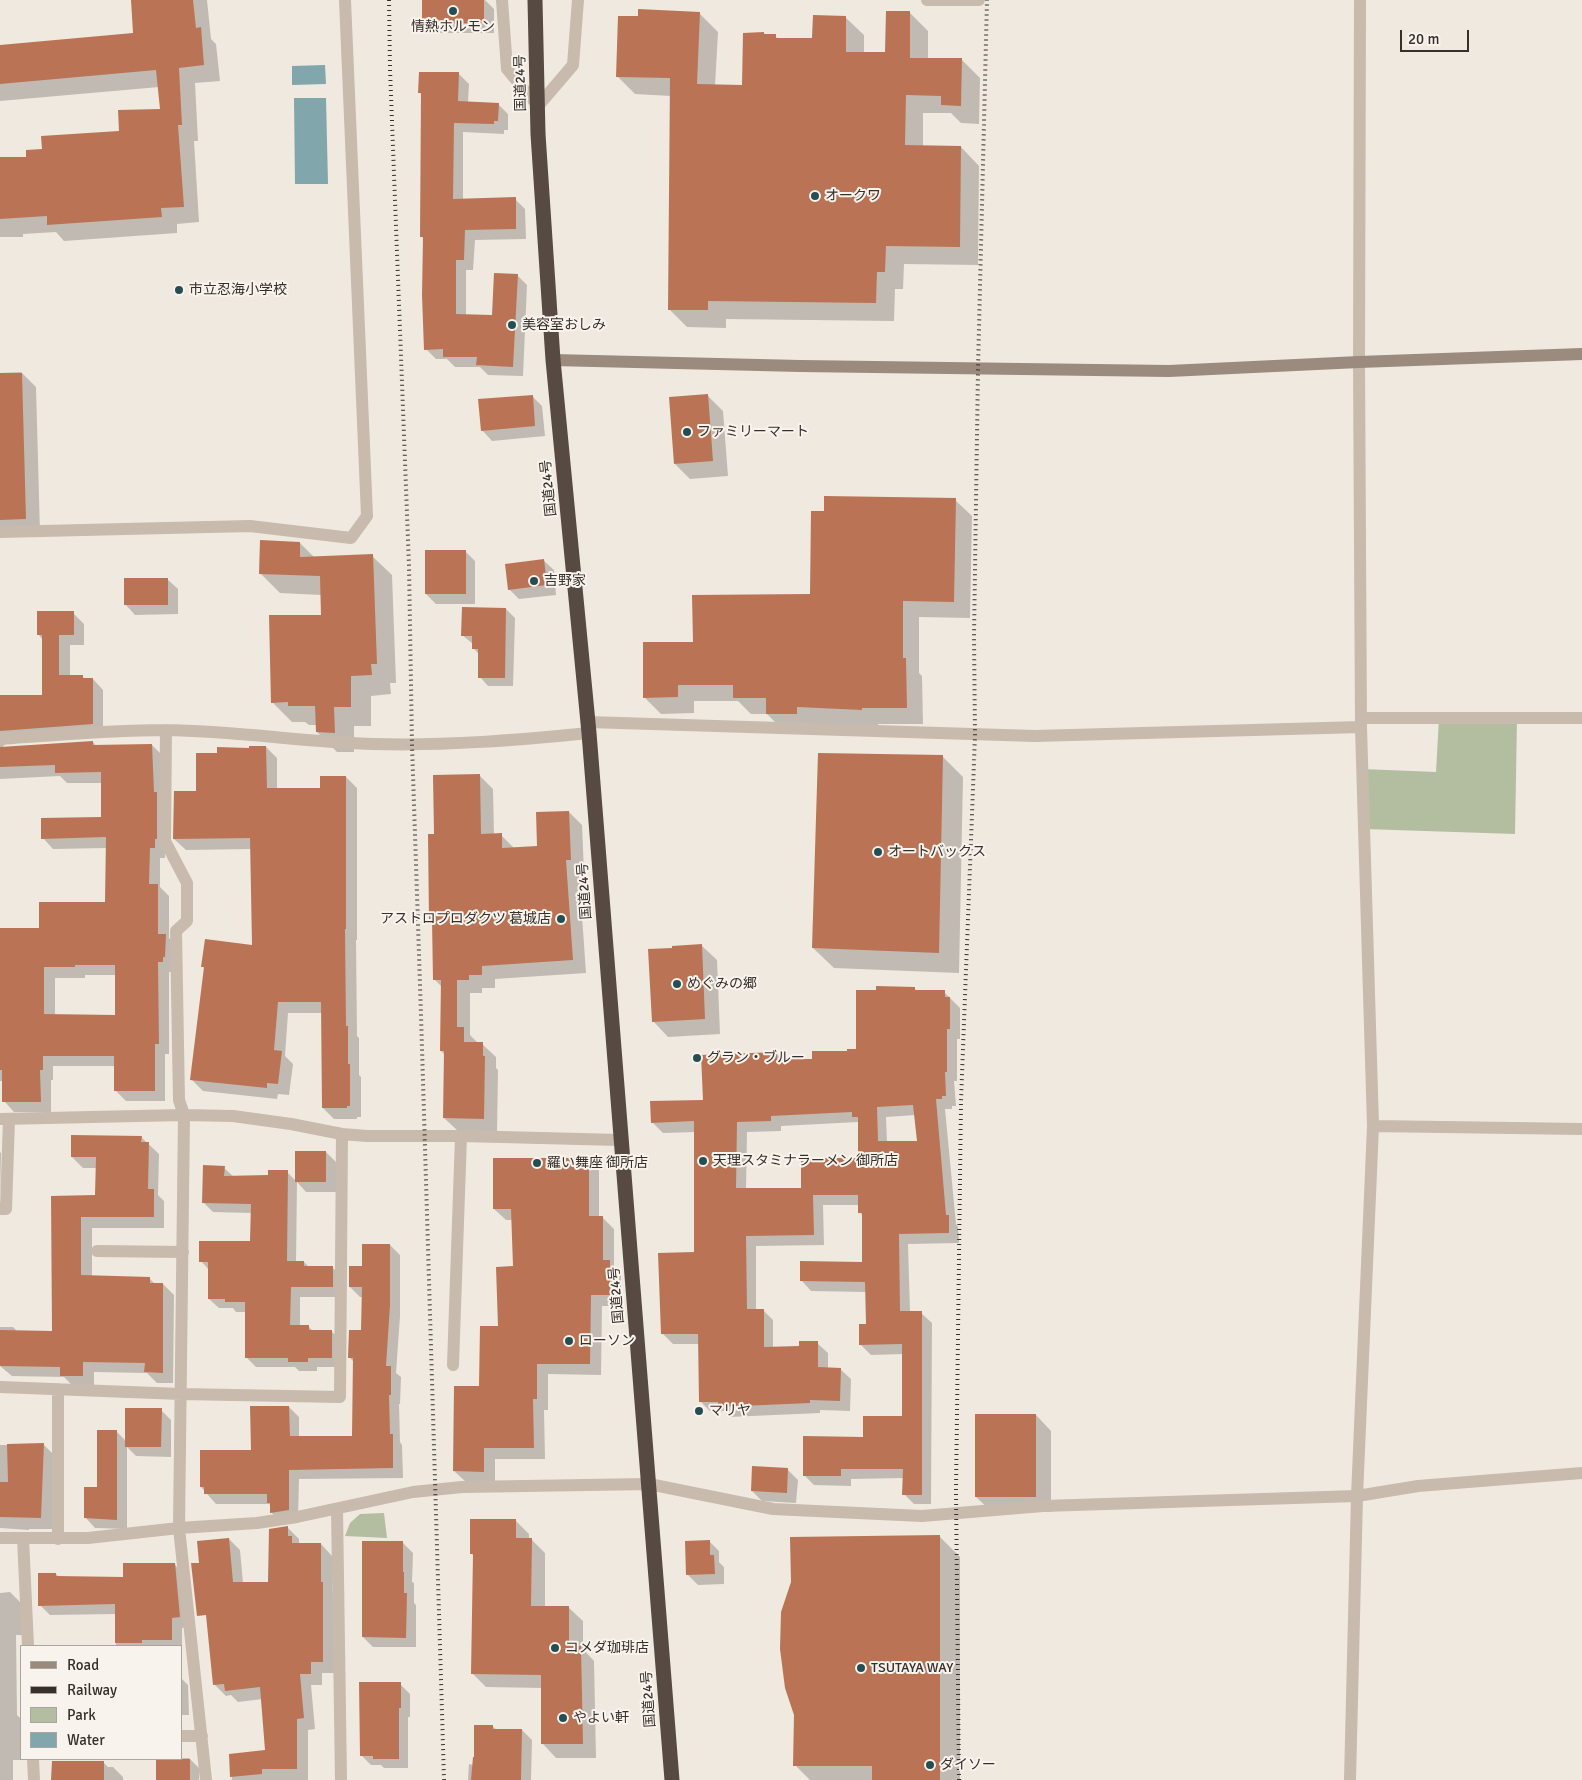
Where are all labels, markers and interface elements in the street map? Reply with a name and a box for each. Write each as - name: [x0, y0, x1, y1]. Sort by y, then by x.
- marker: 情熱ホルモン: [447, 5, 459, 17]
- place label: 情熱ホルモン: [411, 19, 495, 35]
- scale bar: [1402, 20, 1471, 52]
- text: 20 m: [1408, 30, 1439, 48]
- street label: 国道24号: [512, 54, 530, 112]
- place label: オークワ: [825, 188, 881, 204]
- marker: オークワ: [809, 190, 821, 202]
- place label: 市立忍海小学校: [189, 282, 287, 298]
- marker: 市立忍海小学校: [173, 284, 185, 296]
- place label: 美容室おしみ: [522, 317, 606, 333]
- marker: 美容室おしみ: [506, 319, 518, 331]
- place label: ファミリーマート: [697, 424, 809, 440]
- marker: ファミリーマート: [681, 426, 693, 438]
- street label: 国道24号: [538, 459, 560, 517]
- place label: 吉野家: [544, 573, 586, 589]
- marker: 吉野家: [528, 575, 540, 587]
- place label: オートバックス: [888, 844, 986, 860]
- marker: オートバックス: [872, 846, 884, 858]
- street label: 国道24号: [575, 862, 595, 920]
- place label: アストロプロダクツ 葛城店: [380, 911, 551, 927]
- marker: アストロプロダクツ 葛城店: [555, 913, 567, 925]
- place label: めぐみの郷: [687, 976, 757, 992]
- marker: めぐみの郷: [671, 978, 683, 990]
- place label: グラン・ブルー: [707, 1050, 805, 1066]
- marker: グラン・ブルー: [691, 1052, 703, 1064]
- place label: 天理スタミナラーメン 御所店: [713, 1153, 898, 1169]
- place label: 羅い舞座 御所店: [547, 1155, 648, 1171]
- marker: 天理スタミナラーメン 御所店: [697, 1155, 709, 1167]
- marker: 羅い舞座 御所店: [531, 1157, 543, 1169]
- street label: 国道24号: [606, 1266, 628, 1324]
- place label: ローソン: [579, 1333, 635, 1349]
- marker: ローソン: [563, 1335, 575, 1347]
- place label: マリヤ: [709, 1403, 751, 1419]
- marker: マリヤ: [693, 1405, 705, 1417]
- place label: コメダ珈琲店: [565, 1640, 649, 1656]
- marker: コメダ珈琲店: [549, 1642, 561, 1654]
- legend: [20, 1645, 182, 1760]
- text: Road: [67, 1656, 99, 1674]
- place label: TSUTAYA WAY: [871, 1660, 953, 1676]
- marker: TSUTAYA WAY: [855, 1662, 867, 1674]
- street label: 国道24号: [639, 1670, 659, 1728]
- text: Railway: [67, 1681, 117, 1699]
- text: Park: [67, 1706, 96, 1724]
- place label: やよい軒: [573, 1710, 629, 1726]
- marker: やよい軒: [557, 1712, 569, 1724]
- text: Water: [67, 1731, 105, 1749]
- place label: ダイソー: [940, 1757, 996, 1773]
- marker: ダイソー: [924, 1759, 936, 1771]

